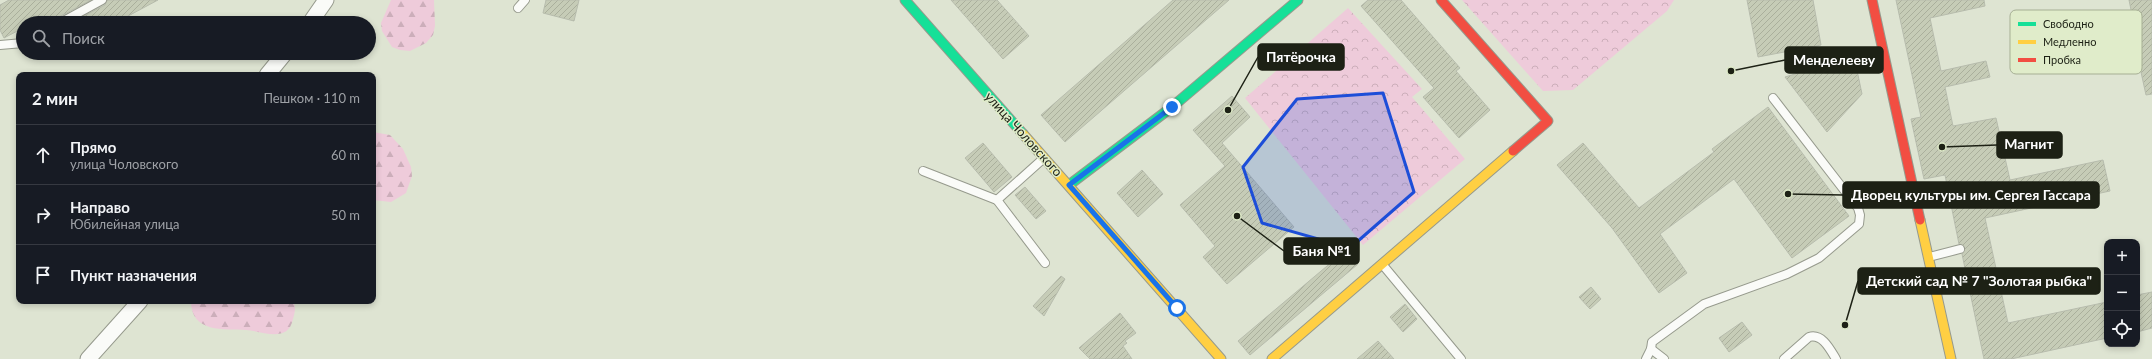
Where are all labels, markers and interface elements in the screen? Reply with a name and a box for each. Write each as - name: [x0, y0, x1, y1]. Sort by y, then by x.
- legend: [2010, 10, 2142, 74]
- search box: [16, 16, 376, 60]
- text: Свободно: [2043, 17, 2094, 30]
- icon: search: [30, 27, 52, 49]
- text: Поиск: [62, 29, 105, 47]
- text: Медленно: [2043, 35, 2096, 48]
- callout: Пятёрочка: [1258, 44, 1344, 70]
- callout: Менделееву: [1785, 47, 1883, 73]
- text: Пятёрочка: [1266, 48, 1336, 65]
- text: Менделееву: [1793, 51, 1876, 68]
- text: Пробка: [2043, 53, 2081, 66]
- text: 2 мин: [32, 88, 78, 109]
- street label: улица Чоловского: [982, 88, 1066, 180]
- text: Пешком · 110 m: [263, 90, 360, 106]
- route end: [1163, 98, 1181, 116]
- callout: Магнит: [1997, 132, 2062, 158]
- text: Магнит: [2004, 135, 2054, 152]
- text: Прямо: [70, 138, 116, 156]
- icon: ahead: [32, 144, 54, 166]
- text: 60 m: [331, 147, 360, 163]
- text: улица Чоловского: [70, 156, 178, 172]
- callout: Дворец культуры им. Сергея Гассара: [1843, 182, 2099, 208]
- text: Дворец культуры им. Сергея Гассара: [1851, 186, 2091, 203]
- text: Направо: [70, 198, 130, 216]
- icon: right: [32, 204, 54, 226]
- text: 50 m: [331, 207, 360, 223]
- text: Юбилейная улица: [70, 216, 180, 232]
- callout: Баня №1: [1284, 238, 1359, 264]
- map controls: [2104, 239, 2140, 347]
- button: +: [2104, 239, 2140, 275]
- text: Баня №1: [1293, 242, 1351, 259]
- icon: arrive: [32, 264, 54, 286]
- text: Пункт назначения: [70, 266, 197, 284]
- callout: Детский сад № 7 "Золотая рыбка": [1858, 268, 2100, 294]
- text: Детский сад № 7 "Золотая рыбка": [1866, 272, 2092, 289]
- button: −: [2104, 275, 2140, 311]
- route start: [1168, 299, 1186, 317]
- button: locate: [2104, 311, 2140, 347]

